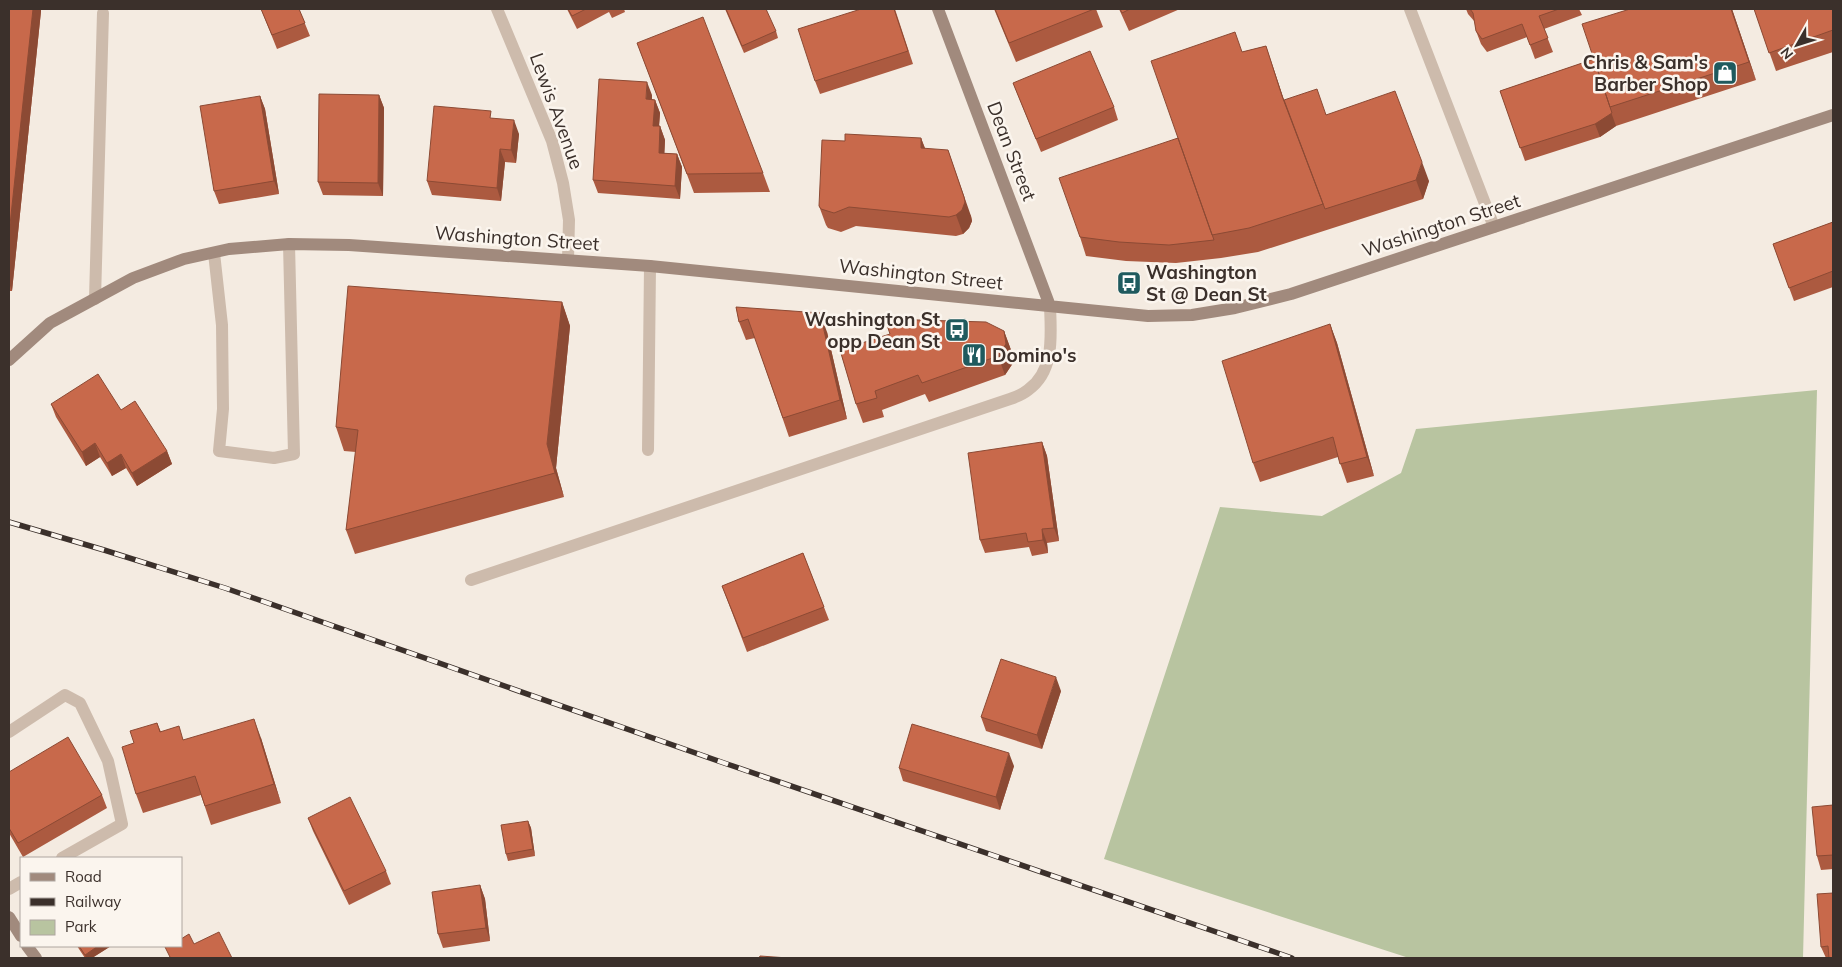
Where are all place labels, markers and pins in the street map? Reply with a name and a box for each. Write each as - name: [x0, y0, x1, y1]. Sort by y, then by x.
- place label: Chris & Sam's Barber Shop: [1583, 50, 1708, 96]
- shop icon: Chris & Sam's Barber Shop: [1712, 60, 1738, 86]
- place label: Washington St @ Dean St: [1146, 260, 1267, 306]
- bus stop icon: Washington St @ Dean St: [1116, 270, 1142, 296]
- place label: Washington St opp Dean St: [804, 307, 940, 353]
- bus stop icon: Washington St opp Dean St: [944, 317, 970, 343]
- restaurant icon: Domino's: [961, 342, 987, 368]
- place label: Domino's: [992, 343, 1077, 367]

